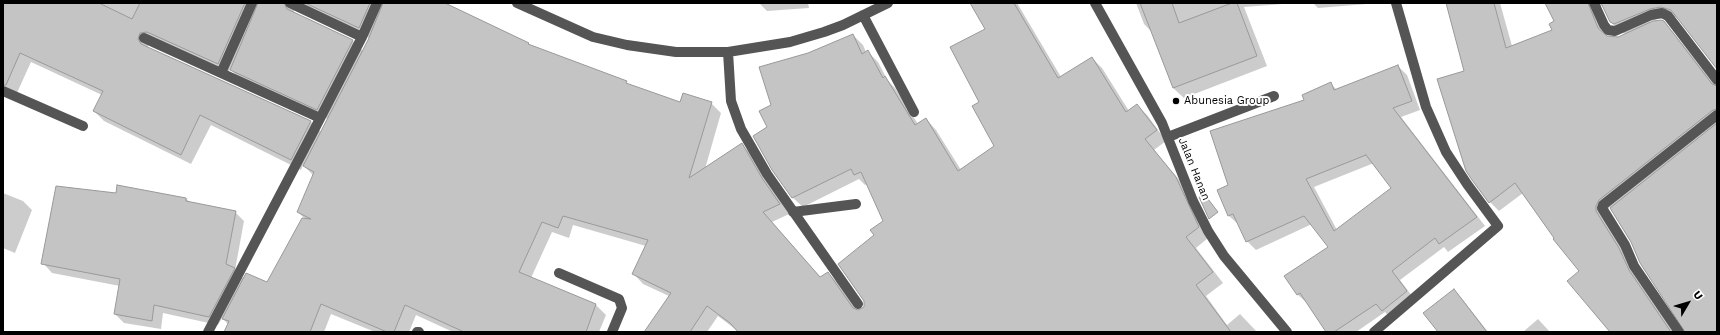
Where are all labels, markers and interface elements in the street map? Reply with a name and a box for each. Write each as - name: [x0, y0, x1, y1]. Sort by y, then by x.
- place label: Abunesia Group: [1184, 94, 1269, 108]
- marker: Abunesia Group: [1171, 96, 1181, 106]
- street label: Jalan Hanan: [1175, 136, 1213, 202]
- north arrow: [1668, 283, 1708, 323]
- text: U: [1690, 288, 1705, 302]

